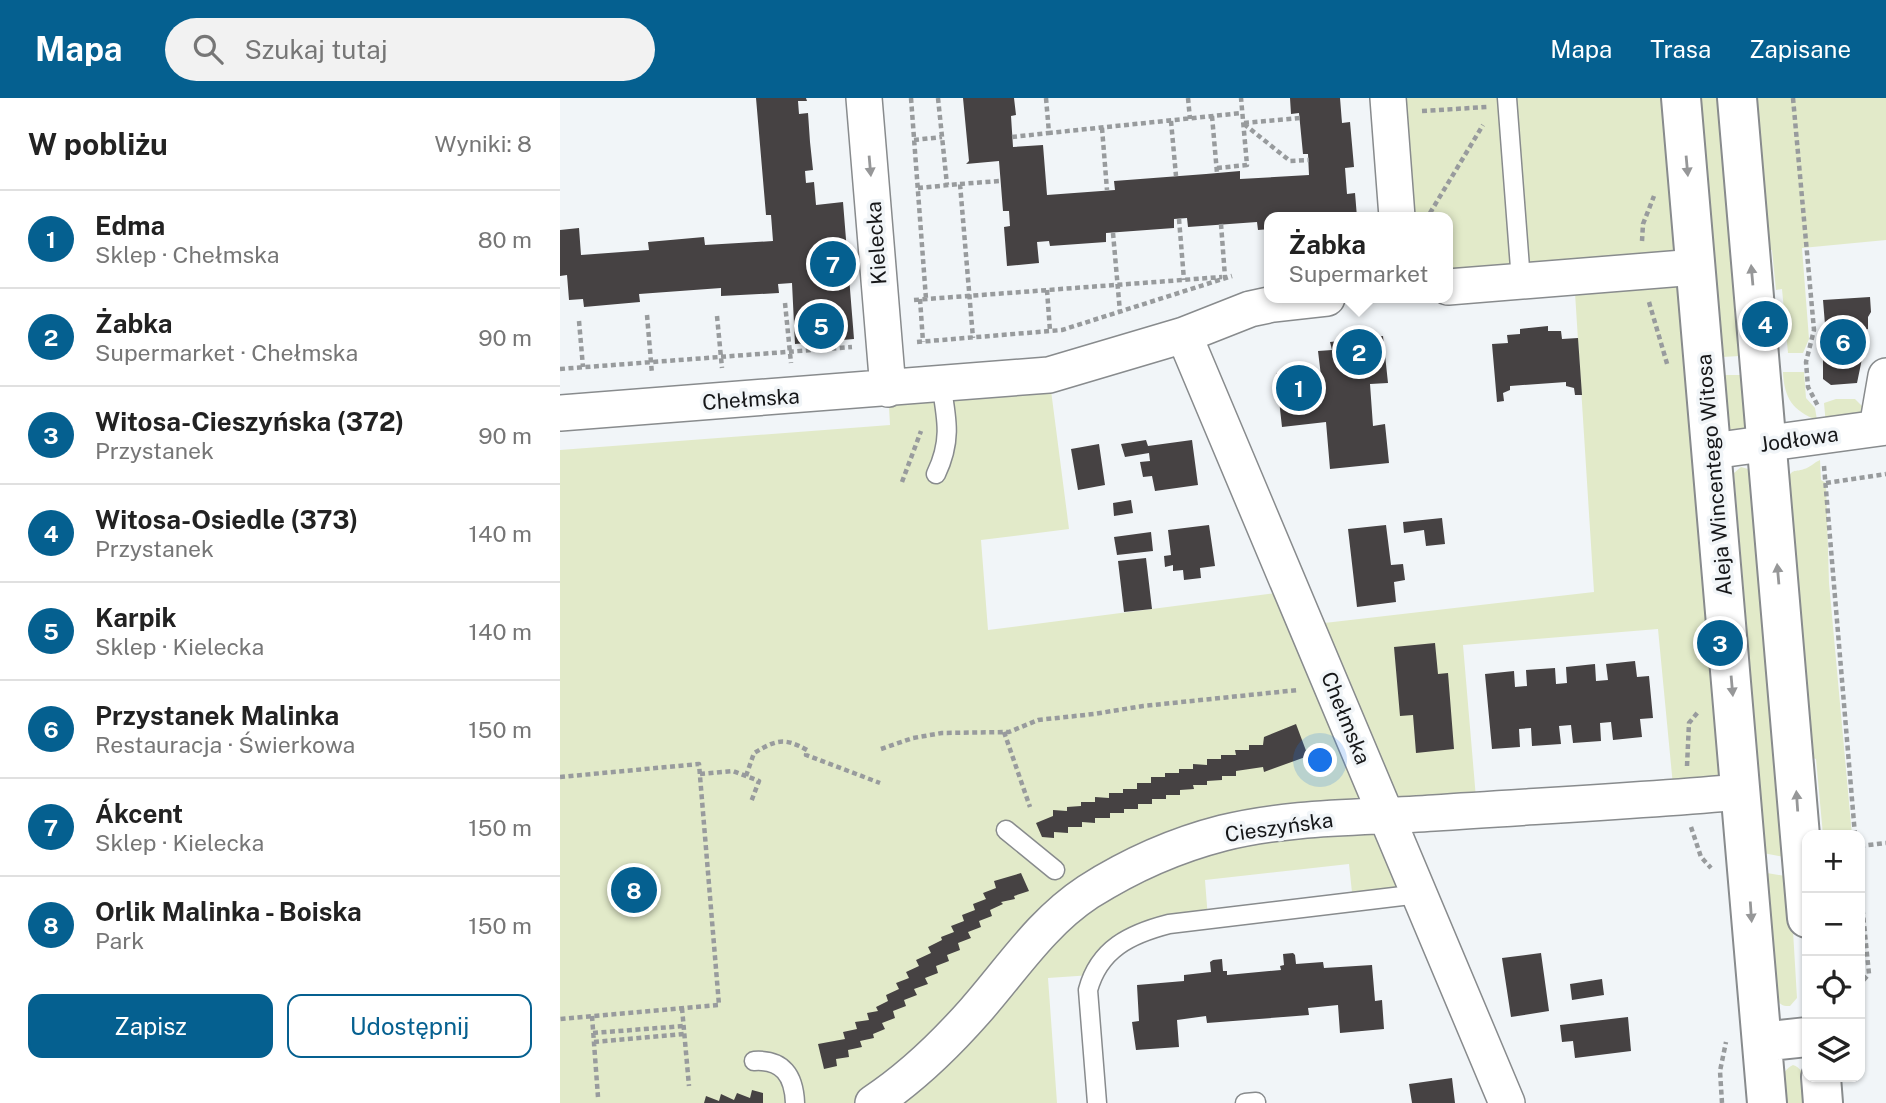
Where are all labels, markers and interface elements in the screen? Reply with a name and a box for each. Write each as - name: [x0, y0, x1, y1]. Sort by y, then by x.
- search box: [165, 18, 655, 81]
- text: Mapa: [35, 30, 123, 68]
- icon: search: [189, 30, 227, 68]
- text: Szukaj tutaj: [245, 34, 388, 65]
- text: Mapa: [1550, 35, 1612, 63]
- text: Trasa: [1650, 35, 1711, 63]
- text: Zapisane: [1749, 35, 1851, 63]
- text: W pobliżu: [28, 126, 168, 162]
- text: Wyniki: 8: [435, 130, 532, 157]
- one-way arrow: [865, 155, 876, 177]
- one-way arrow: [1682, 155, 1693, 177]
- street label: Kielecka: [861, 200, 891, 286]
- text: Edma: [95, 210, 165, 241]
- popup: [1264, 212, 1453, 303]
- text: 1: [46, 226, 56, 253]
- text: 80 m: [478, 226, 532, 253]
- text: Żabka: [1288, 229, 1366, 260]
- pin: 7: [810, 238, 856, 290]
- text: Sklep · Chełmska: [95, 241, 279, 268]
- text: Supermarket: [1288, 260, 1429, 287]
- one-way arrow: [1746, 263, 1757, 285]
- pin: 4: [1742, 298, 1788, 350]
- pin: 5: [798, 300, 844, 352]
- text: Żabka: [95, 308, 173, 339]
- pin: 6: [1820, 316, 1866, 368]
- text: 2: [44, 324, 58, 351]
- text: 90 m: [478, 324, 532, 351]
- pin: 2: [1336, 326, 1382, 378]
- text: Supermarket · Chełmska: [95, 339, 358, 366]
- street label: Aleja Wincentego Witosa: [1691, 353, 1737, 597]
- pin: 1: [1276, 362, 1322, 414]
- street label: Chełmska: [701, 383, 801, 415]
- text: Witosa-Cieszyńska (372): [95, 406, 404, 437]
- street label: Jodłowa: [1758, 421, 1840, 457]
- text: 3: [43, 422, 59, 449]
- text: 90 m: [478, 422, 532, 449]
- text: Przystanek: [95, 437, 214, 464]
- text: Witosa-Osiedle (373): [95, 504, 358, 535]
- text: 4: [43, 520, 59, 547]
- text: 140 m: [469, 520, 532, 547]
- text: Przystanek: [95, 535, 214, 562]
- one-way arrow: [1772, 563, 1783, 585]
- text: Karpik: [95, 602, 177, 633]
- pin: 3: [1697, 617, 1743, 669]
- text: 5: [43, 618, 59, 645]
- text: 140 m: [469, 618, 532, 645]
- text: Sklep · Kielecka: [95, 633, 264, 660]
- street label: Chełmska: [1316, 668, 1376, 768]
- one-way arrow: [1727, 675, 1738, 697]
- text: Przystanek Malinka: [95, 700, 339, 731]
- text: 6: [43, 716, 59, 743]
- text: 150 m: [468, 716, 532, 743]
- text: Restauracja · Świerkowa: [95, 731, 355, 758]
- your location: [1303, 743, 1337, 777]
- one-way arrow: [1791, 790, 1802, 812]
- text: Ákcent: [95, 798, 183, 829]
- street label: Cieszyńska: [1223, 807, 1335, 847]
- text: 7: [44, 814, 58, 841]
- text: 150 m: [468, 814, 532, 841]
- text: Sklep · Kielecka: [95, 829, 264, 856]
- map controls: [1802, 830, 1865, 1082]
- button: +: [1802, 830, 1865, 893]
- pin: 8: [611, 864, 657, 916]
- button: −: [1802, 893, 1865, 956]
- text: Orlik Malinka - Boiska: [95, 896, 362, 927]
- one-way arrow: [1746, 902, 1757, 924]
- text: 8: [43, 912, 59, 939]
- text: 150 m: [468, 912, 532, 939]
- text: Park: [95, 927, 144, 954]
- button: locate: [1802, 956, 1865, 1019]
- button: Zapisz: [28, 994, 273, 1058]
- button: Udostępnij: [287, 994, 532, 1058]
- button: layers: [1802, 1019, 1865, 1082]

